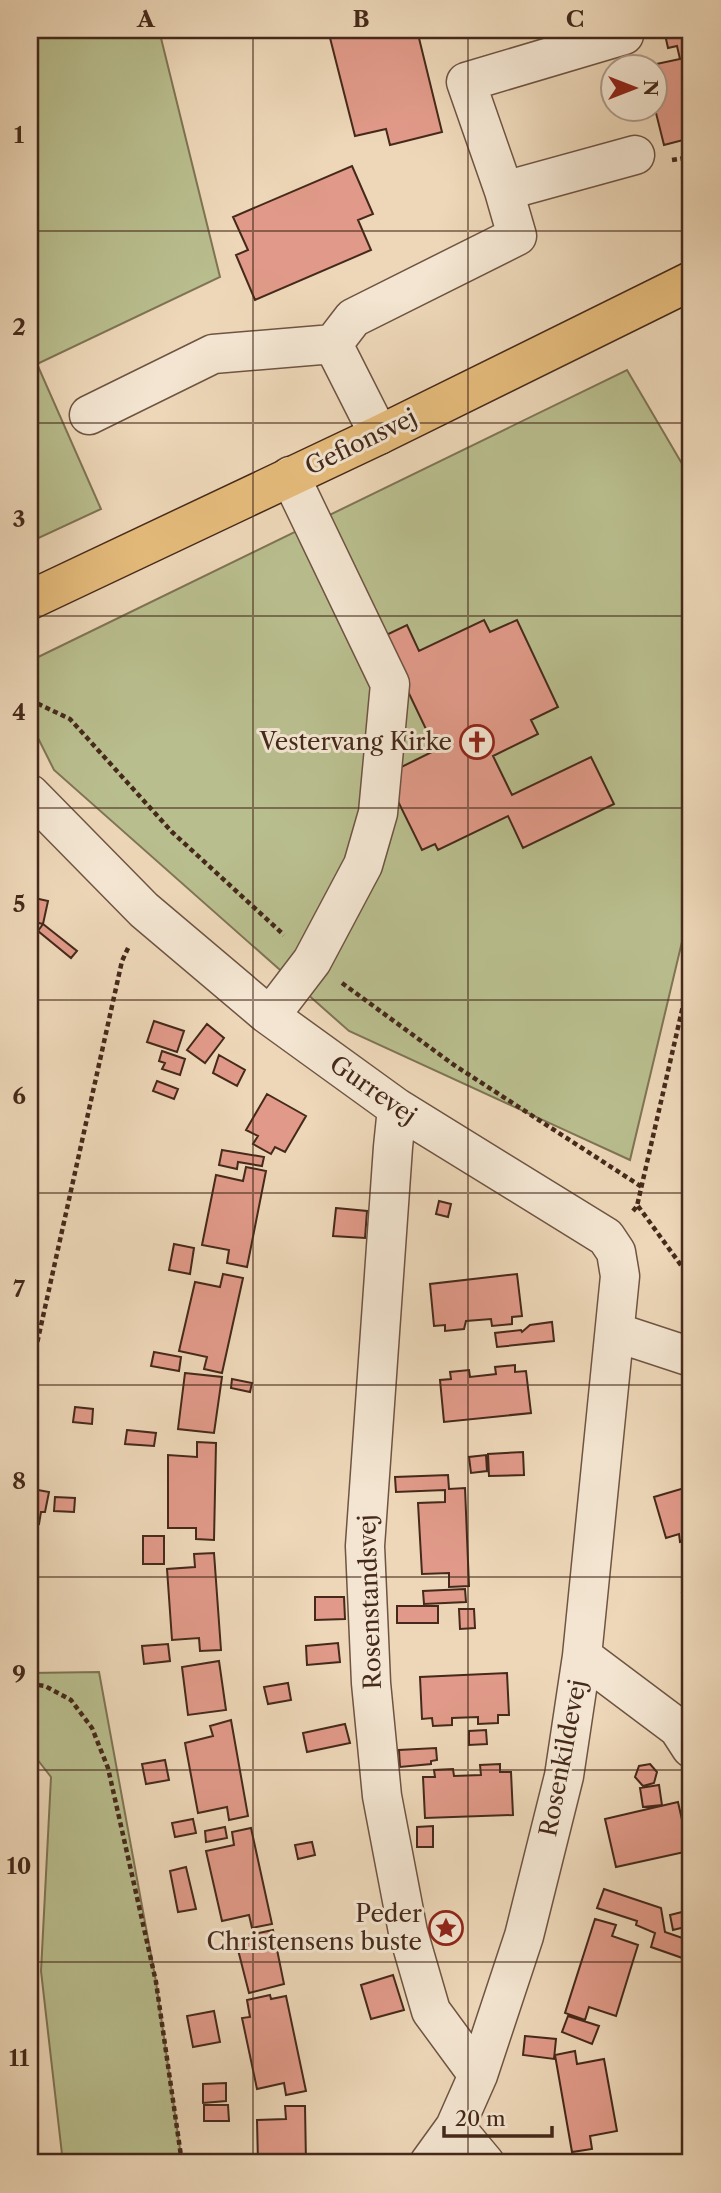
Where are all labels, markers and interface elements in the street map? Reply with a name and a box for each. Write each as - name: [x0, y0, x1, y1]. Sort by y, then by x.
- text: A: [136, 5, 156, 33]
- text: B: [352, 5, 370, 33]
- text: C: [566, 5, 584, 33]
- north arrow: [598, 52, 668, 122]
- text: N: [639, 80, 662, 96]
- text: 1: [14, 121, 25, 149]
- text: 2: [12, 313, 26, 341]
- street label: Gefionsvej: [300, 402, 421, 481]
- text: 3: [13, 505, 26, 533]
- text: 4: [12, 698, 26, 726]
- church icon: Vestervang Kirke: [458, 723, 496, 761]
- place label: Vestervang Kirke: [259, 727, 452, 756]
- text: 5: [13, 890, 25, 918]
- street label: Gurrevej: [324, 1049, 422, 1130]
- text: 6: [12, 1082, 26, 1110]
- text: 7: [13, 1275, 25, 1303]
- text: 8: [12, 1467, 26, 1495]
- street label: Rosenstandsvej: [352, 1514, 387, 1690]
- text: 9: [12, 1660, 26, 1688]
- street label: Rosenkildevej: [533, 1677, 592, 1839]
- text: 10: [7, 1852, 31, 1880]
- place label: Peder Christensens buste: [207, 1899, 422, 1956]
- place icon: Peder Christensens buste: [427, 1909, 465, 1947]
- text: 11: [9, 2044, 30, 2072]
- scale bar: [444, 2095, 553, 2139]
- text: 20 m: [455, 2106, 506, 2131]

